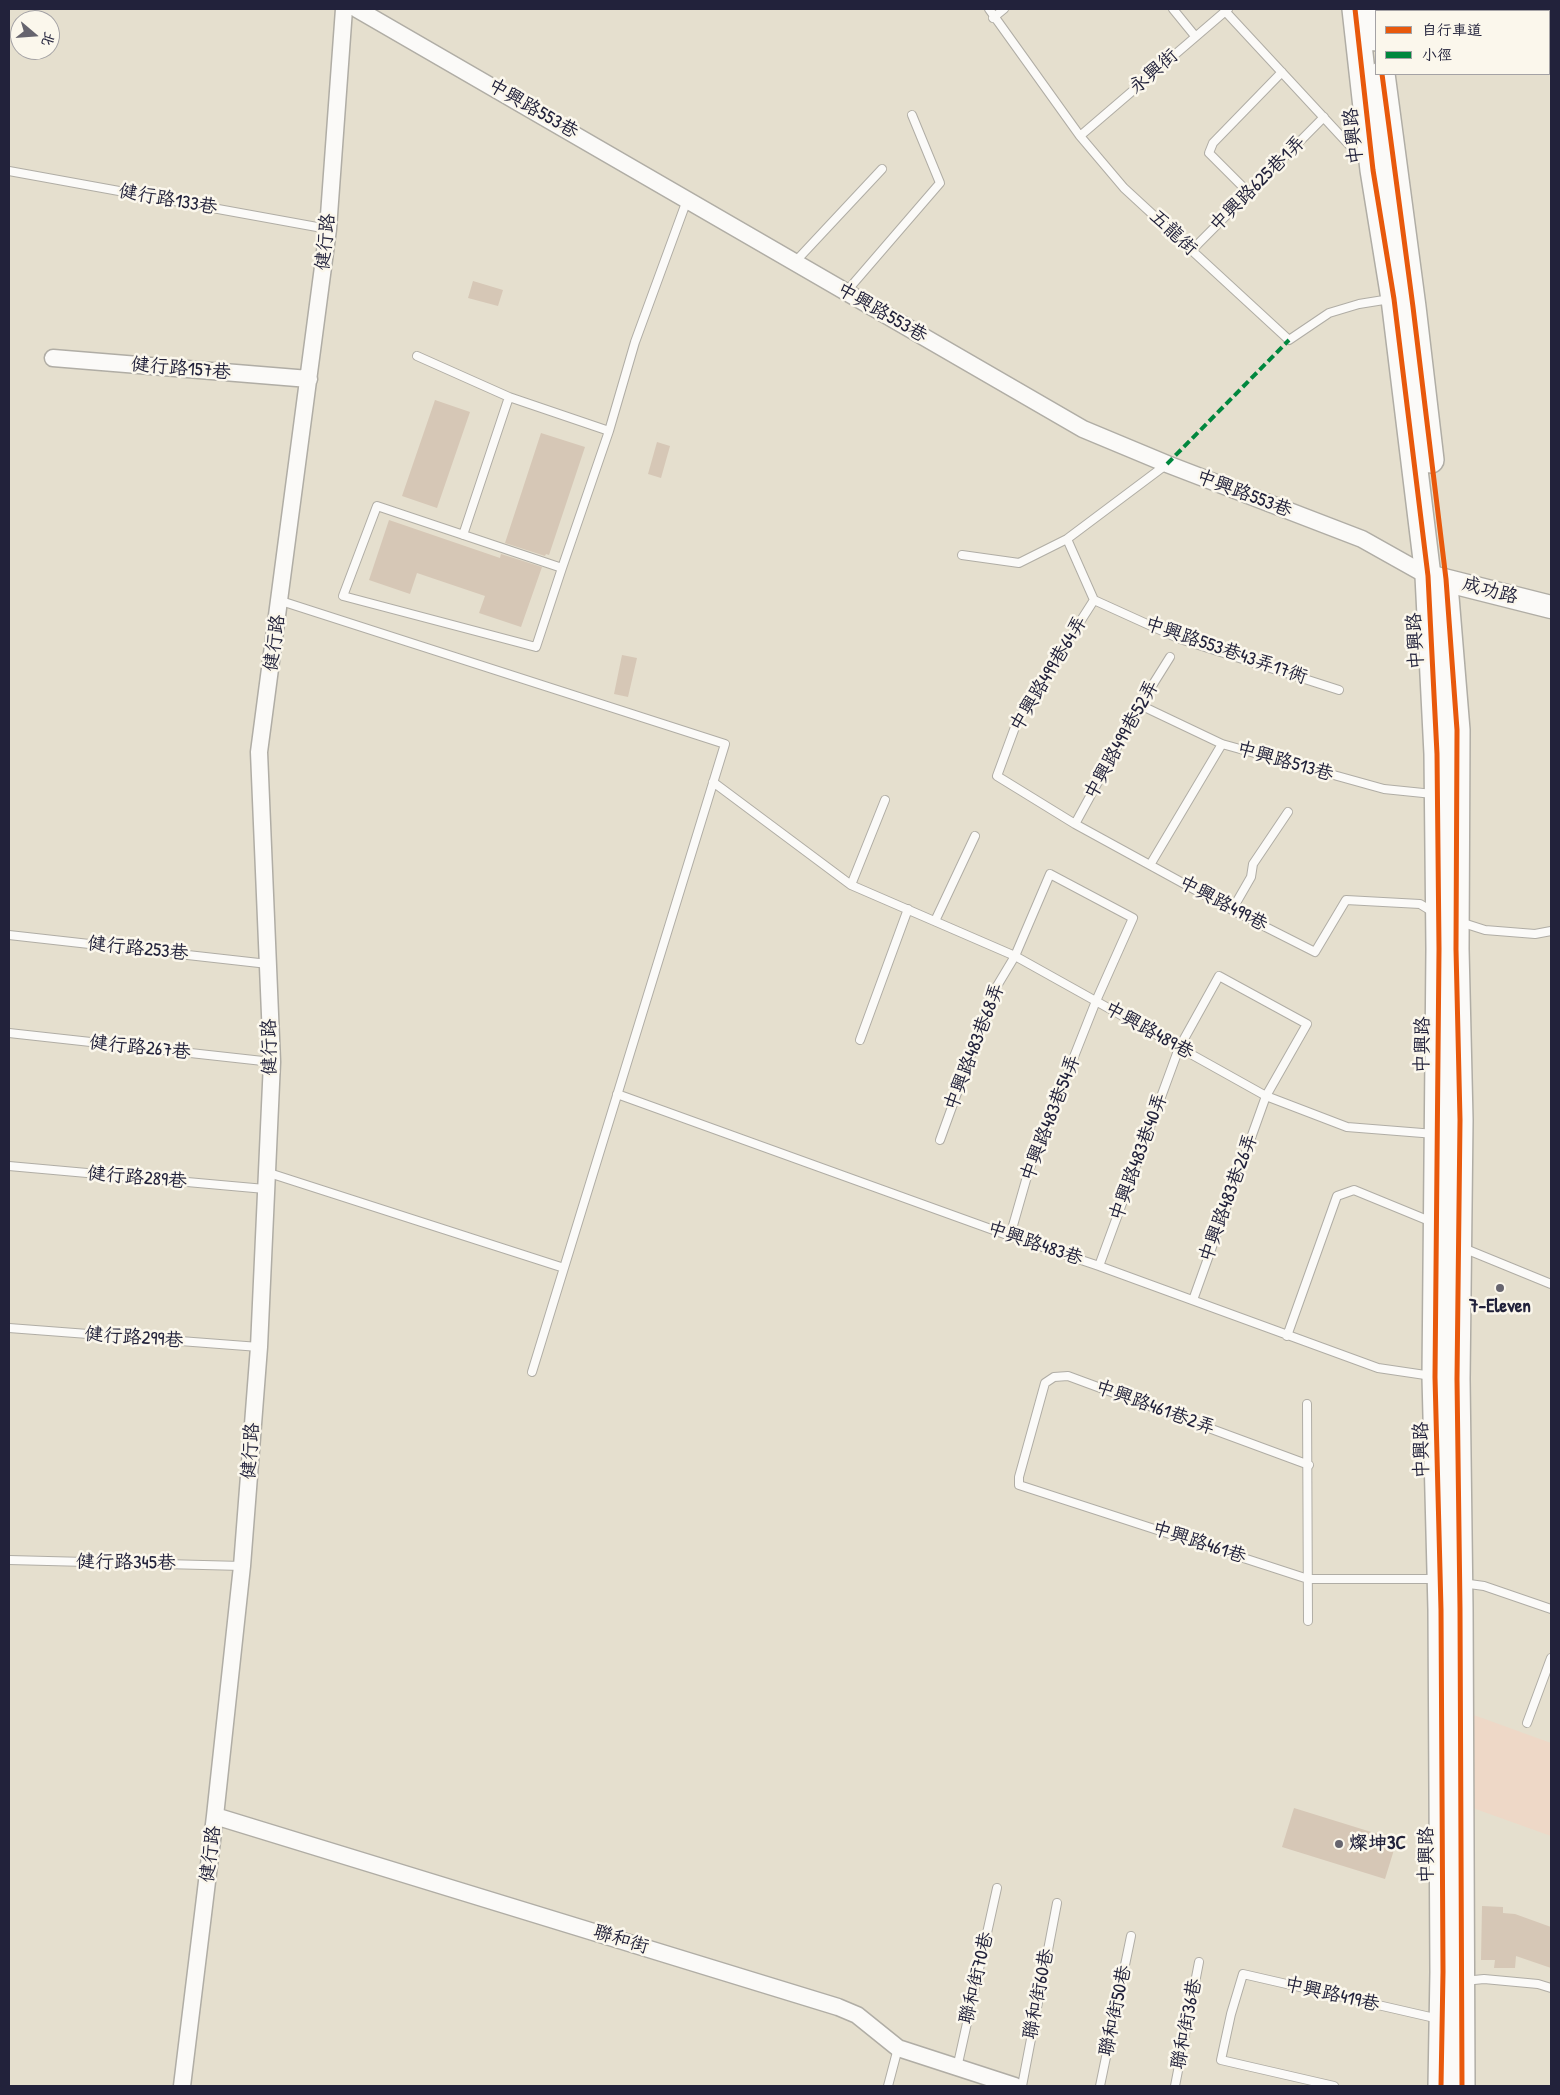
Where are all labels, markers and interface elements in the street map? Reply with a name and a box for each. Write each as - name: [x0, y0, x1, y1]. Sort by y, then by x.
- north arrow: [10, 10, 60, 60]
- legend: [1375, 10, 1550, 75]
- text: 自行車道: [1422, 19, 1482, 40]
- text: 北: [38, 30, 60, 49]
- text: 小徑: [1422, 44, 1452, 65]
- street label: 永興街: [1125, 45, 1183, 99]
- street label: 中興路553巷: [484, 74, 582, 144]
- street label: 中興路: [1340, 106, 1368, 166]
- street label: 中興路625巷1弄: [1205, 131, 1311, 237]
- street label: 健行路133巷: [117, 180, 219, 220]
- street label: 五龍街: [1144, 205, 1202, 261]
- street label: 健行路: [312, 212, 340, 272]
- street label: 中興路553巷: [833, 278, 931, 348]
- street label: 健行路157巷: [130, 353, 232, 385]
- street label: 中興路553巷: [1193, 465, 1295, 523]
- street label: 成功路: [1460, 573, 1520, 609]
- street label: 中興路499巷64弄: [1006, 612, 1092, 736]
- street label: 中興路553巷43弄17衖: [1142, 612, 1310, 690]
- street label: 中興路: [1403, 612, 1429, 670]
- street label: 健行路: [260, 613, 290, 673]
- street label: 中興路499巷52弄: [1080, 676, 1164, 804]
- street label: 中興路513巷: [1234, 737, 1336, 787]
- street label: 中興路499巷: [1175, 871, 1271, 937]
- street label: 健行路253巷: [86, 932, 190, 966]
- street label: 中興路483巷68弄: [940, 980, 1010, 1114]
- street label: 中興路489巷: [1100, 997, 1198, 1065]
- street label: 中興路: [1411, 1016, 1435, 1074]
- street label: 健行路: [258, 1018, 282, 1076]
- street label: 健行路267巷: [88, 1031, 192, 1065]
- street label: 中興路483巷54弄: [1016, 1051, 1086, 1185]
- street label: 中興路483巷40弄: [1105, 1090, 1173, 1224]
- street label: 中興路483巷26弄: [1195, 1131, 1263, 1265]
- street label: 健行路289巷: [86, 1162, 188, 1194]
- street label: 中興路483巷: [984, 1217, 1086, 1271]
- marker: 7-Eleven: [1494, 1282, 1506, 1294]
- place label: 7-Eleven: [1469, 1296, 1531, 1318]
- street label: 健行路299巷: [84, 1323, 184, 1353]
- street label: 中興路461巷2弄: [1092, 1376, 1218, 1440]
- street label: 中興路: [1410, 1421, 1434, 1479]
- street label: 健行路: [238, 1422, 264, 1480]
- street label: 中興路461巷: [1149, 1517, 1249, 1569]
- street label: 健行路345巷: [76, 1551, 176, 1575]
- street label: 健行路: [196, 1824, 226, 1884]
- street label: 中興路: [1416, 1827, 1438, 1883]
- place label: 燦坤3C: [1349, 1833, 1406, 1855]
- marker: 燦坤3C: [1333, 1838, 1345, 1850]
- street label: 聯和街: [590, 1921, 652, 1959]
- street label: 聯和街70巷: [955, 1930, 999, 2026]
- street label: 聯和街60巷: [1019, 1947, 1059, 2041]
- street label: 聯和街50巷: [1095, 1963, 1137, 2059]
- street label: 中興路419巷: [1282, 1973, 1382, 2017]
- street label: 聯和街36巷: [1167, 1977, 1207, 2071]

